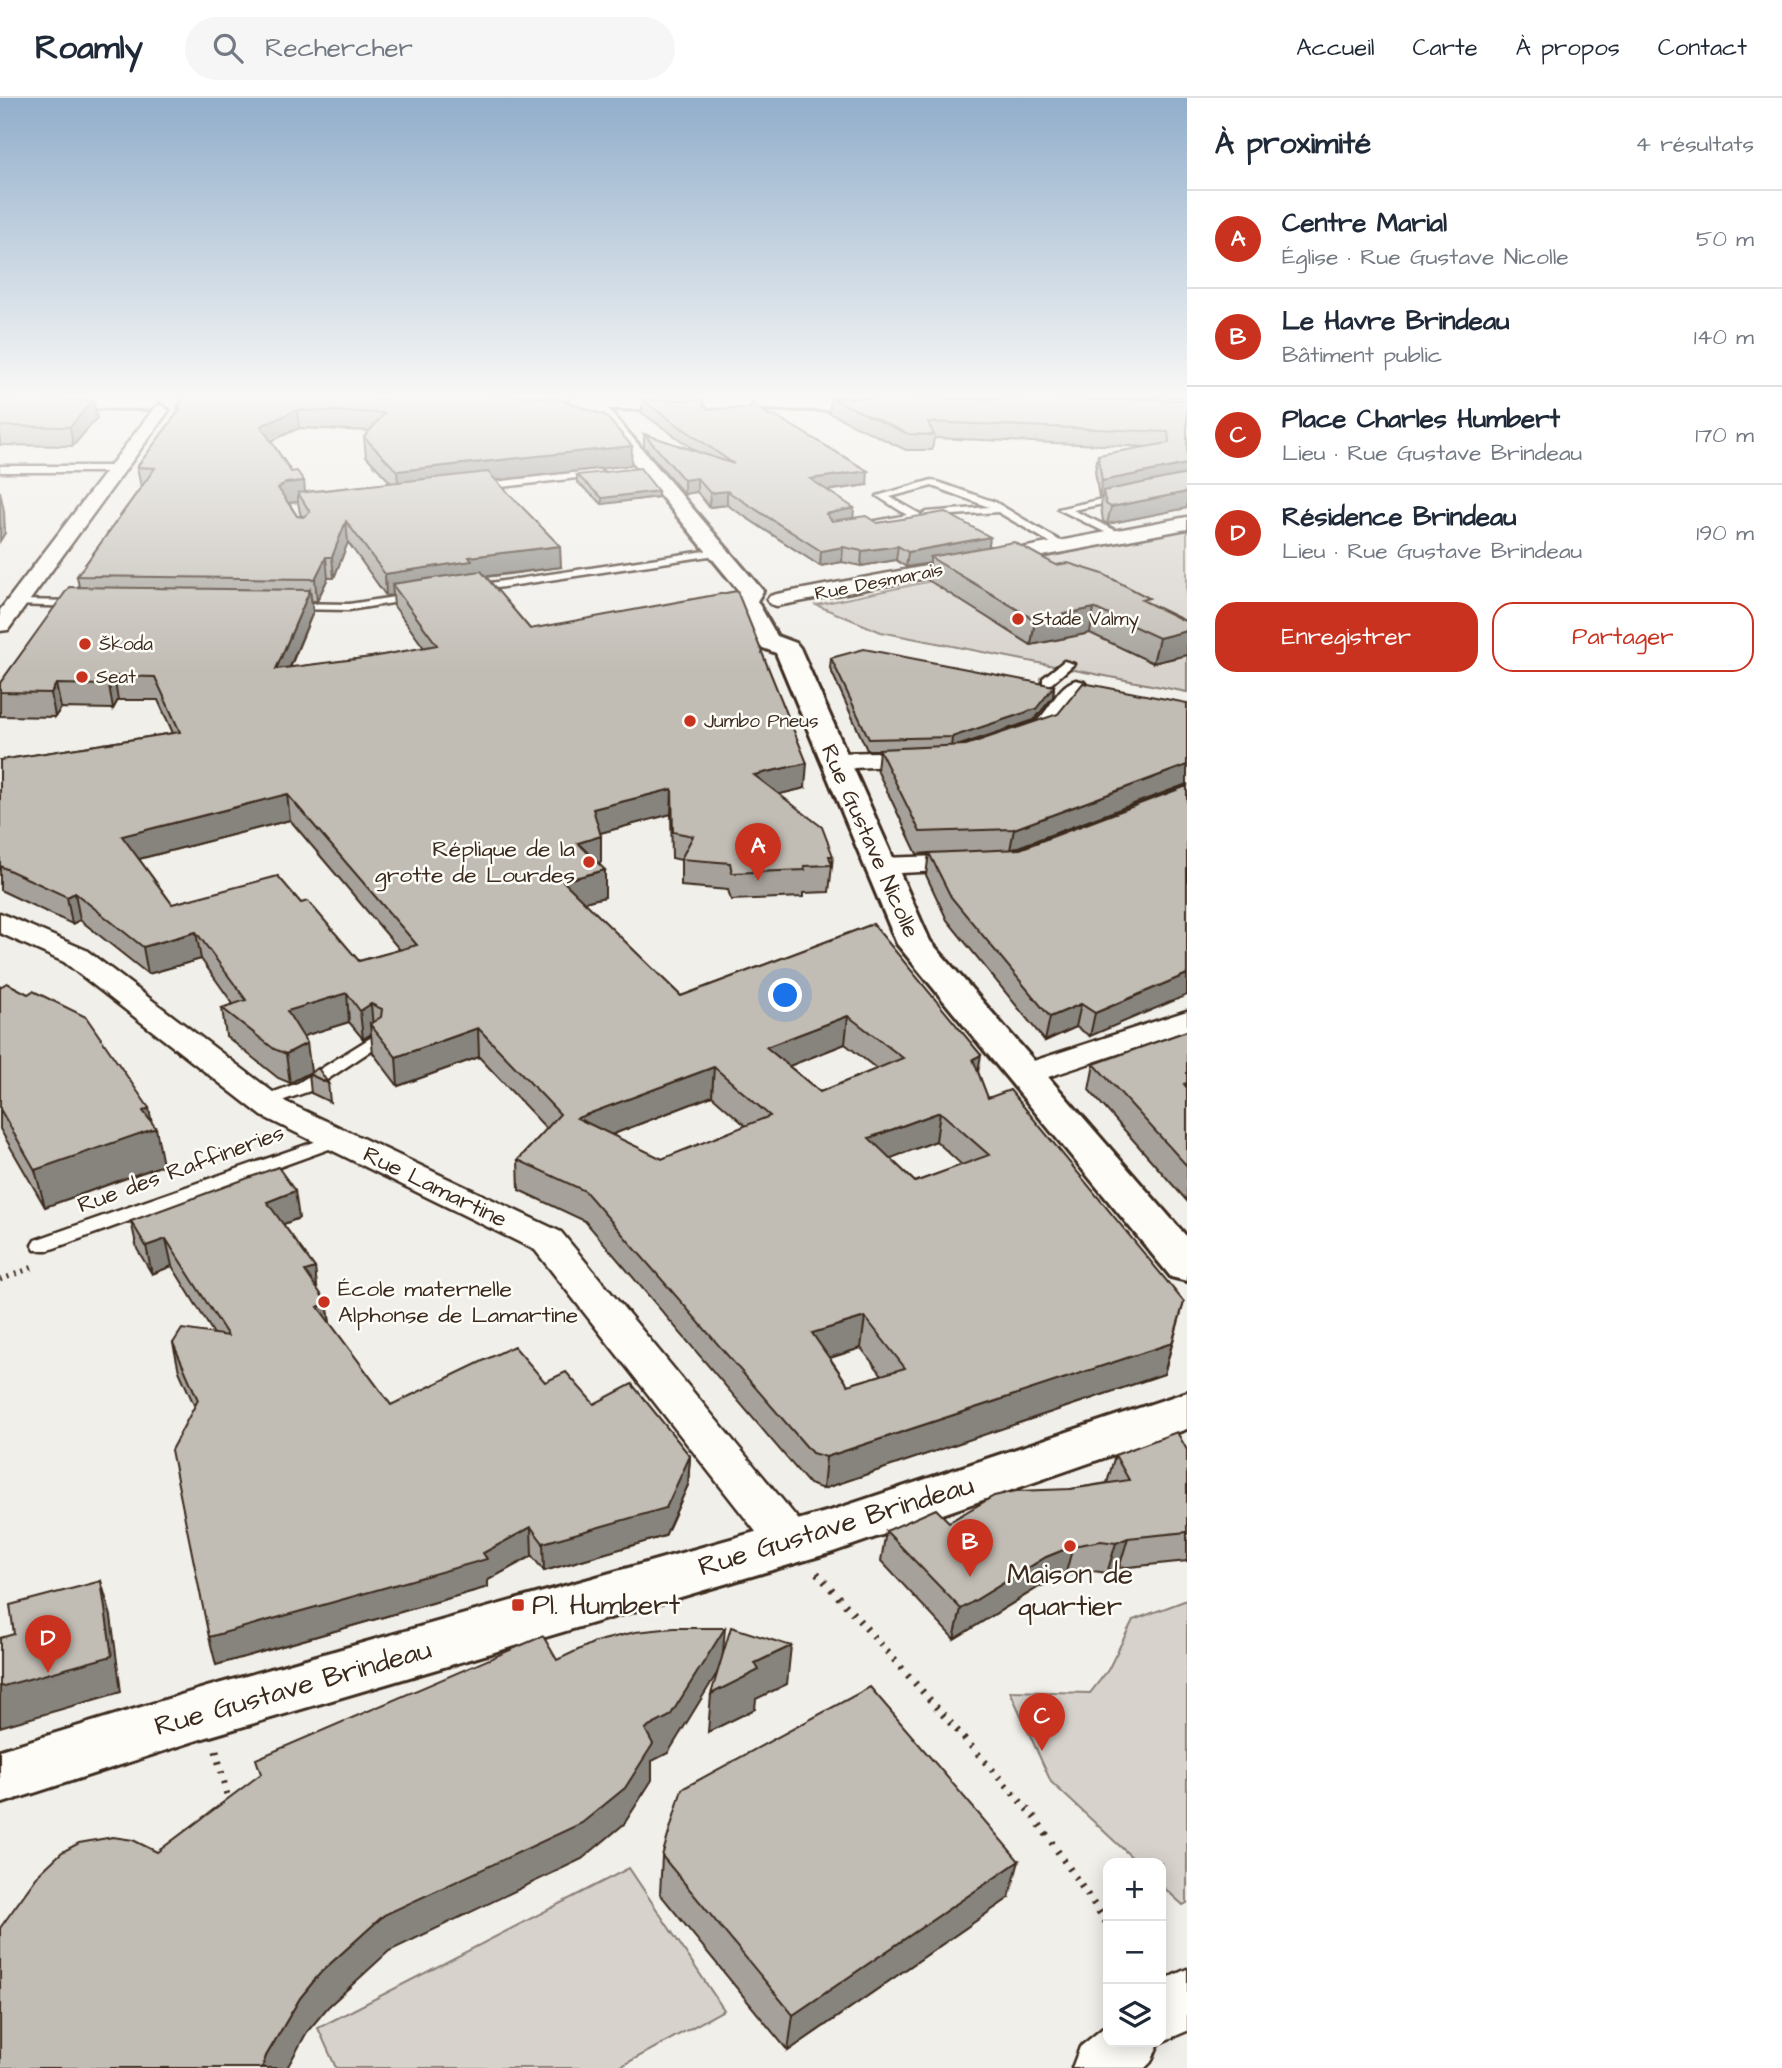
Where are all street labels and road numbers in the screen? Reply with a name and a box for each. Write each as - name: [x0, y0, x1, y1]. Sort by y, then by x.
- street label: Rue Desmarais: [812, 556, 946, 608]
- street label: Rue Gustave Nicolle: [813, 739, 927, 943]
- street label: Rue des Raffineries: [73, 1117, 289, 1221]
- street label: Rue Lamartine: [358, 1138, 512, 1236]
- street label: Rue Gustave Brindeau: [694, 1468, 978, 1584]
- street label: Rue Gustave Brindeau: [150, 1630, 436, 1746]

